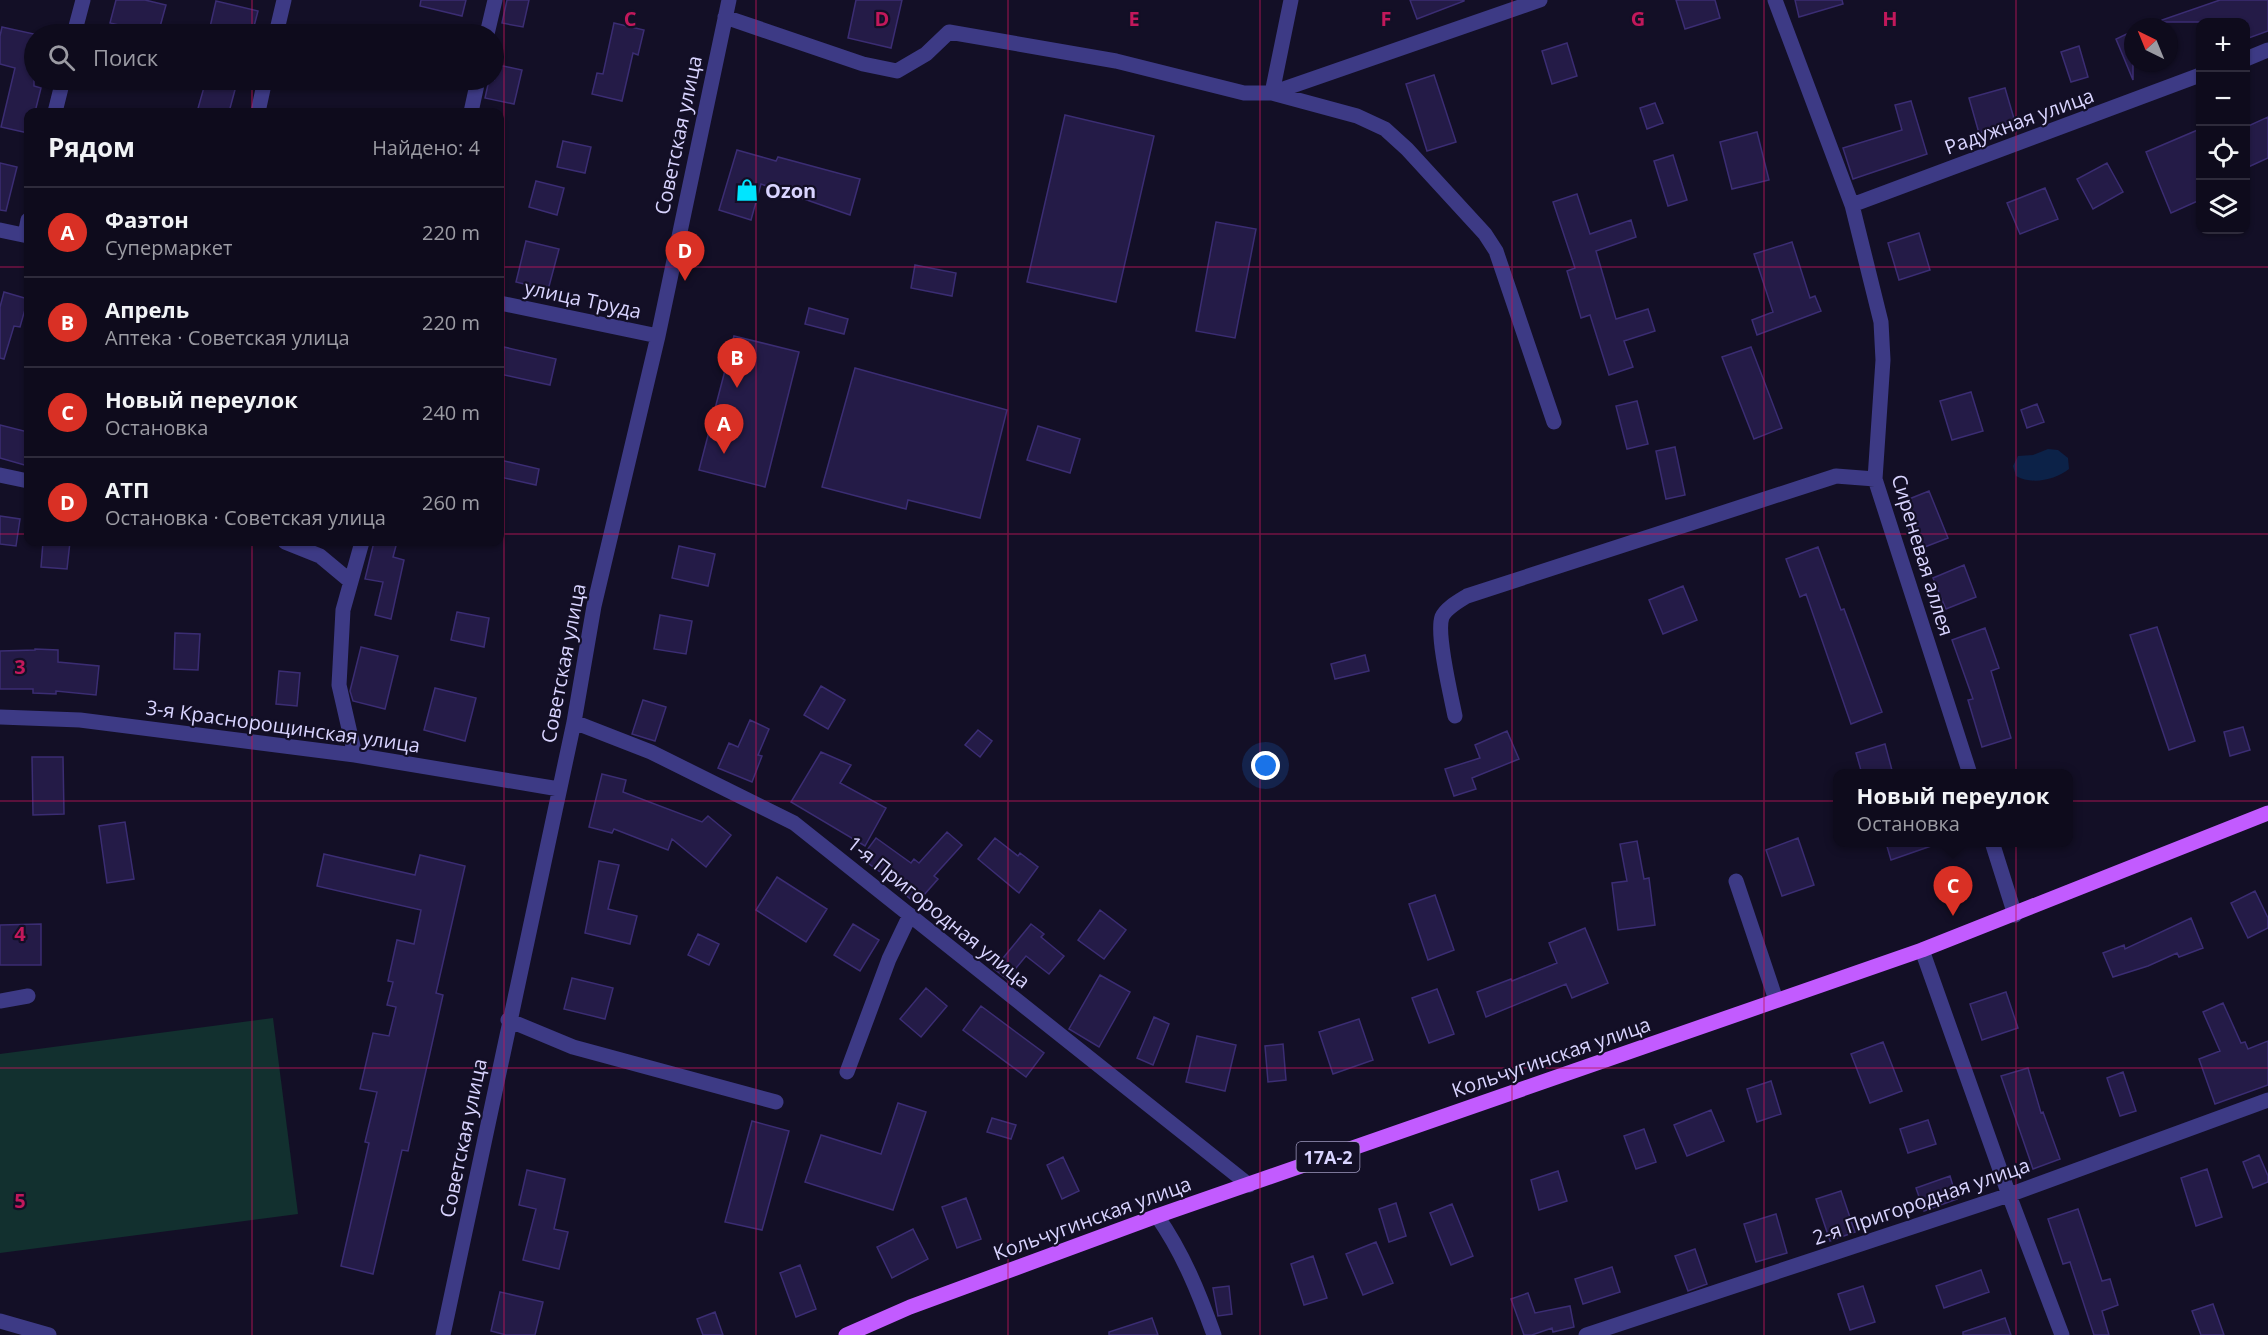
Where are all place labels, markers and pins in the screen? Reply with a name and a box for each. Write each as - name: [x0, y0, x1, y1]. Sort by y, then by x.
- shop icon: Ozon: [734, 177, 760, 203]
- place label: Ozon: [765, 177, 816, 204]
- pin: D: [666, 232, 704, 281]
- pin: B: [718, 338, 756, 388]
- pin: A: [704, 404, 744, 454]
- pin: C: [1934, 866, 1972, 916]

